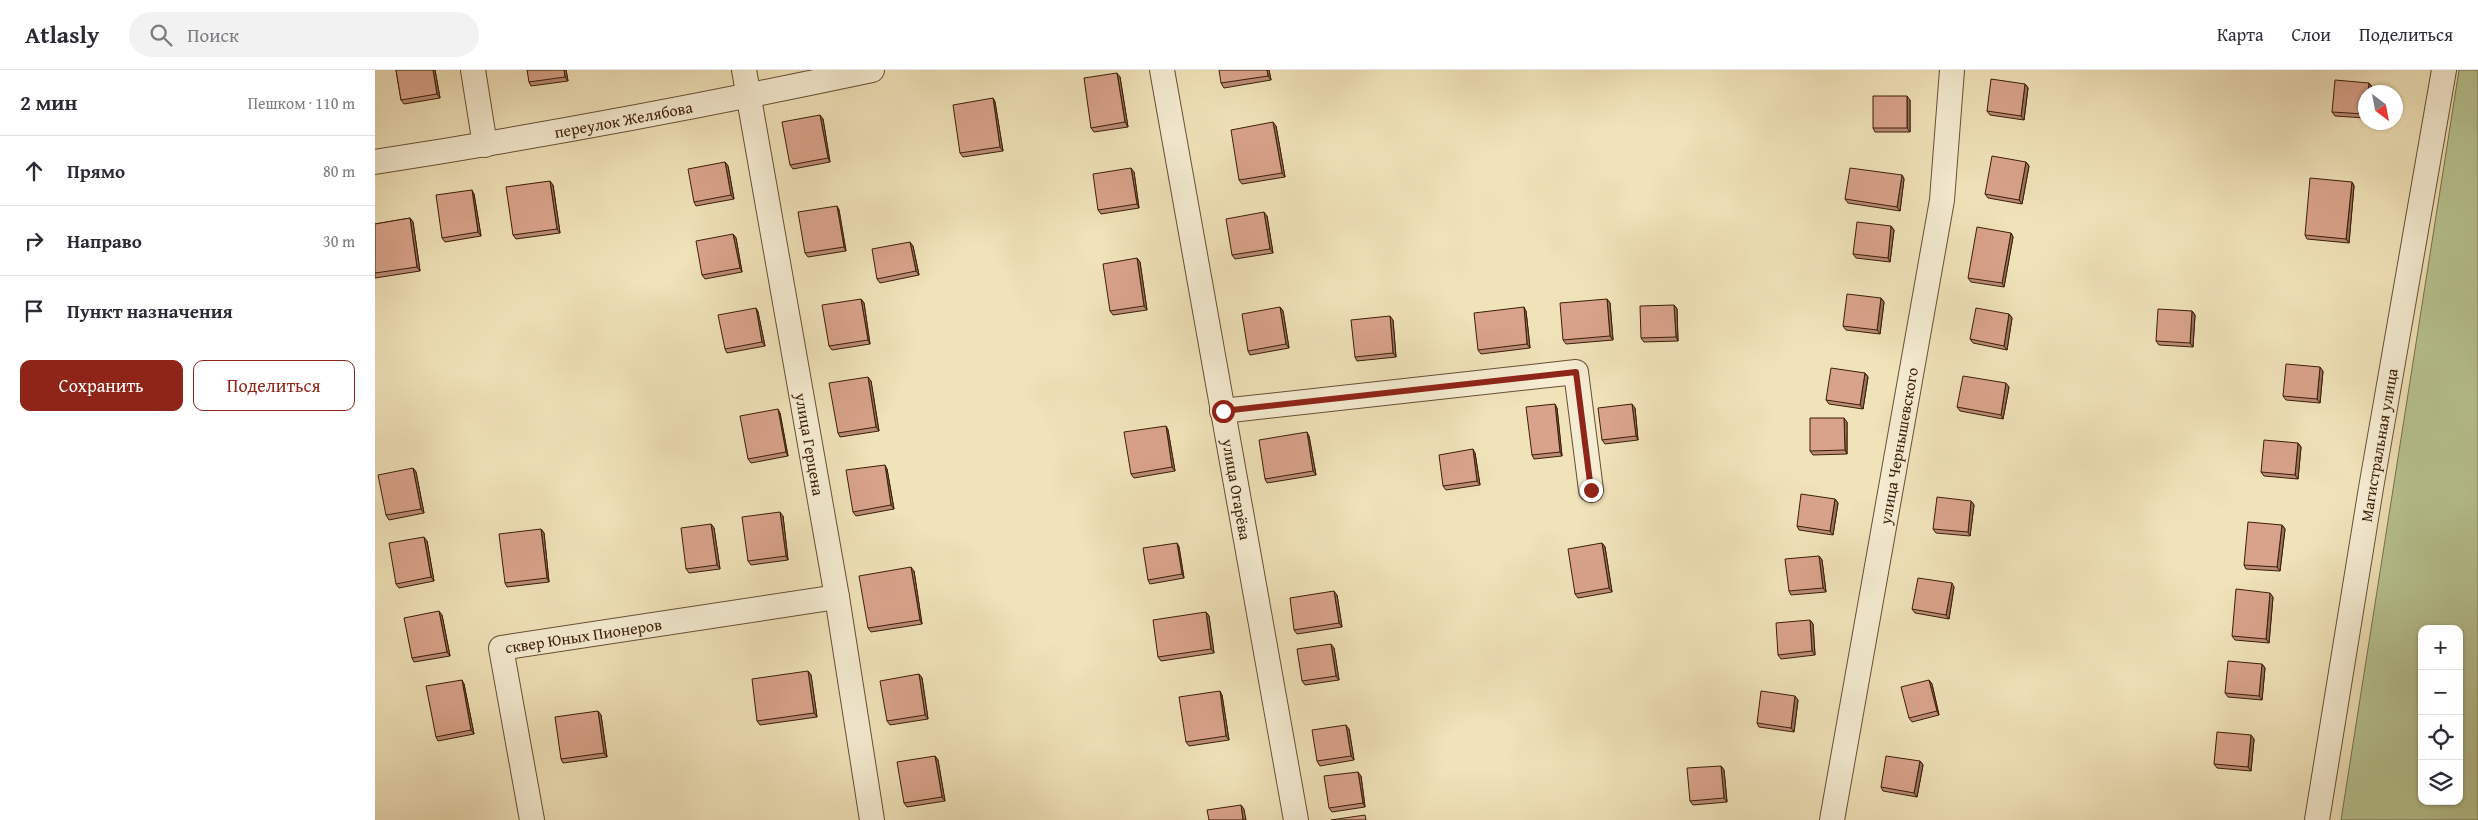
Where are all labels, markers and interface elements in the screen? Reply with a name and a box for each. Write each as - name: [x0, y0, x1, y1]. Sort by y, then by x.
- search box: [129, 12, 479, 57]
- text: Atlasly: [25, 17, 99, 52]
- icon: search: [147, 21, 175, 49]
- text: Поиск: [187, 21, 239, 49]
- text: Карта: [2217, 21, 2264, 48]
- text: Слои: [2292, 21, 2331, 48]
- text: Поделиться: [2359, 21, 2453, 48]
- north arrow: [2358, 85, 2403, 130]
- text: 2 мин: [20, 87, 77, 118]
- text: Пешком · 110 m: [248, 91, 355, 115]
- street label: переулок Желябова: [552, 95, 695, 144]
- icon: ahead: [20, 157, 48, 185]
- text: Прямо: [67, 157, 125, 185]
- text: 80 m: [323, 159, 355, 183]
- icon: right: [20, 227, 48, 255]
- text: Направо: [67, 227, 142, 255]
- text: 30 m: [323, 229, 355, 253]
- icon: arrive: [20, 297, 48, 325]
- text: Пункт назначения: [67, 297, 233, 325]
- button: Сохранить: [20, 360, 183, 411]
- button: Поделиться: [193, 360, 355, 411]
- street label: улица Чернышевского: [1872, 365, 1924, 527]
- street label: Магистральная улица: [2354, 366, 2404, 524]
- street label: улица Герцена: [789, 390, 831, 498]
- route start: [1212, 400, 1235, 423]
- street label: улица Огарёва: [1216, 436, 1258, 542]
- route end: [1580, 479, 1603, 502]
- street label: сквер Юных Пионеров: [503, 612, 664, 659]
- map controls: [2418, 625, 2463, 805]
- button: +: [2418, 625, 2463, 670]
- button: −: [2418, 670, 2463, 715]
- button: locate: [2418, 715, 2463, 760]
- button: layers: [2418, 760, 2463, 805]

